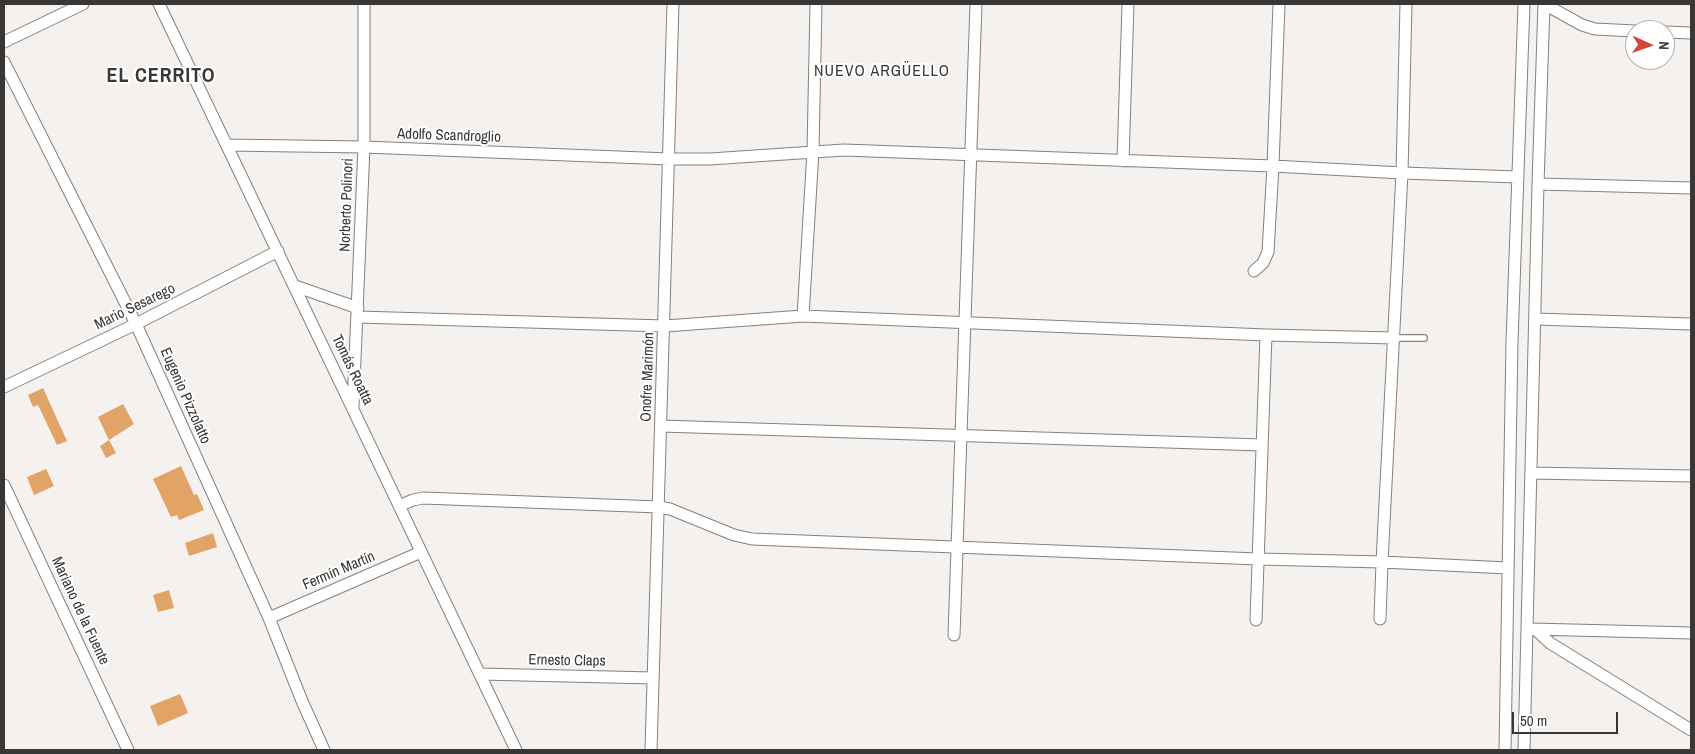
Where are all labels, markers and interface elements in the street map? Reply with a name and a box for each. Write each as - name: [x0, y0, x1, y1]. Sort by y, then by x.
- north arrow: [1625, 20, 1675, 70]
- text: N: [1655, 41, 1673, 50]
- district label: NUEVO ARGÜELLO: [812, 62, 952, 82]
- district label: EL CERRITO: [105, 65, 217, 89]
- street label: Adolfo Scandroglio: [397, 125, 501, 147]
- street label: Norberto Polinori: [336, 158, 358, 252]
- street label: Mario Sesarego: [92, 280, 178, 334]
- street label: Tomás Roatta: [327, 332, 377, 408]
- street label: Onofre Marimón: [637, 332, 659, 422]
- street label: Eugenio Pizzolatto: [156, 345, 214, 447]
- street label: Fermín Martín: [300, 548, 378, 594]
- street label: Mariano de la Fuente: [47, 554, 113, 668]
- street label: Ernesto Claps: [528, 651, 606, 671]
- scale bar: [1515, 702, 1621, 734]
- text: 50 m: [1520, 710, 1547, 731]

